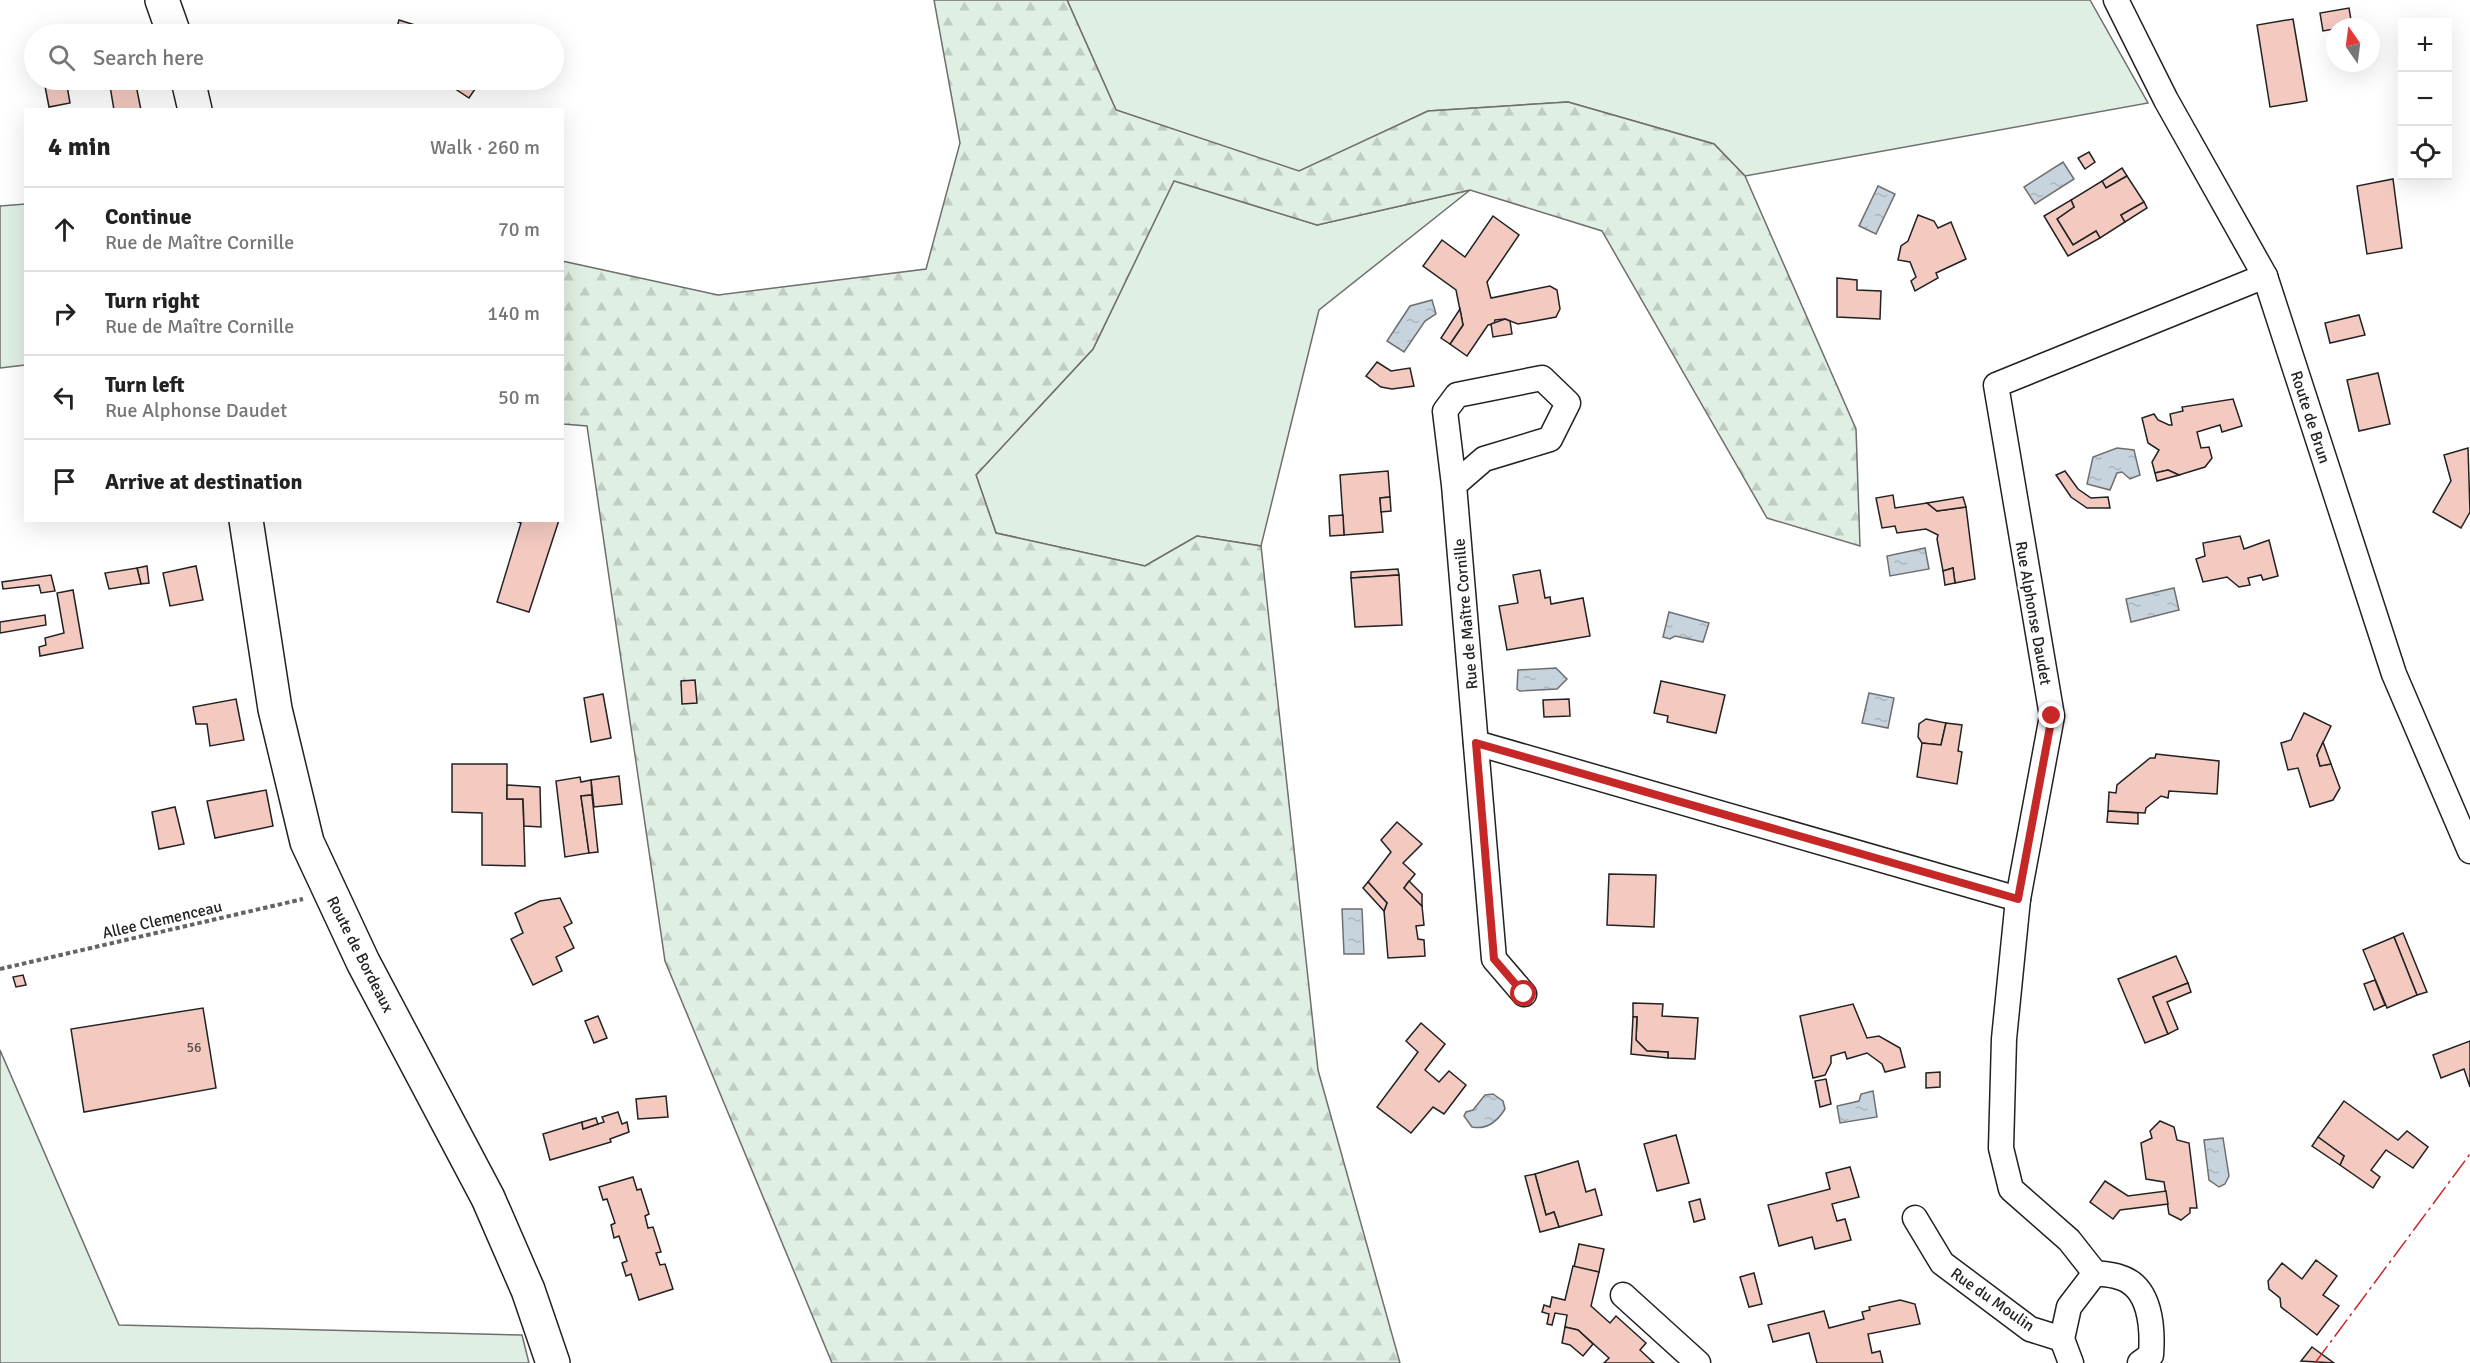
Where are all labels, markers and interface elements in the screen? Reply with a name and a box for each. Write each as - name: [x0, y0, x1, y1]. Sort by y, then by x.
- north arrow: [2326, 18, 2380, 72]
- map controls: [2398, 18, 2452, 180]
- button: +: [2398, 18, 2452, 72]
- search box: [24, 24, 564, 90]
- icon: search: [45, 41, 78, 74]
- text: Search here: [93, 44, 204, 71]
- button: −: [2398, 72, 2452, 126]
- button: locate: [2398, 126, 2452, 180]
- text: 4 min: [48, 131, 111, 163]
- text: Walk · 260 m: [430, 135, 540, 160]
- text: Continue: [105, 203, 192, 230]
- icon: ahead: [48, 213, 81, 246]
- text: 70 m: [498, 217, 540, 242]
- text: Rue de Maître Cornille: [105, 230, 294, 255]
- text: Turn right: [105, 287, 200, 314]
- icon: right: [48, 297, 81, 330]
- text: 140 m: [487, 301, 540, 326]
- text: Rue de Maître Cornille: [105, 314, 294, 339]
- street label: Route de Brun: [2286, 368, 2334, 466]
- text: Turn left: [105, 371, 185, 398]
- icon: left: [48, 381, 81, 414]
- text: 50 m: [498, 385, 540, 410]
- text: Rue Alphonse Daudet: [105, 398, 287, 423]
- icon: arrive: [48, 465, 81, 498]
- text: Arrive at destination: [105, 468, 302, 495]
- street label: Rue de Maître Cornille: [1449, 538, 1483, 690]
- street label: Rue Alphonse Daudet: [2011, 540, 2056, 687]
- route end: [2038, 702, 2064, 728]
- street label: Route de Bordeaux: [322, 893, 398, 1017]
- street label: Allee Clemenceau: [100, 896, 224, 943]
- route start: [1510, 980, 1536, 1006]
- house number: 56: [186, 1039, 202, 1056]
- street label: Rue du Moulin: [1947, 1264, 2038, 1336]

